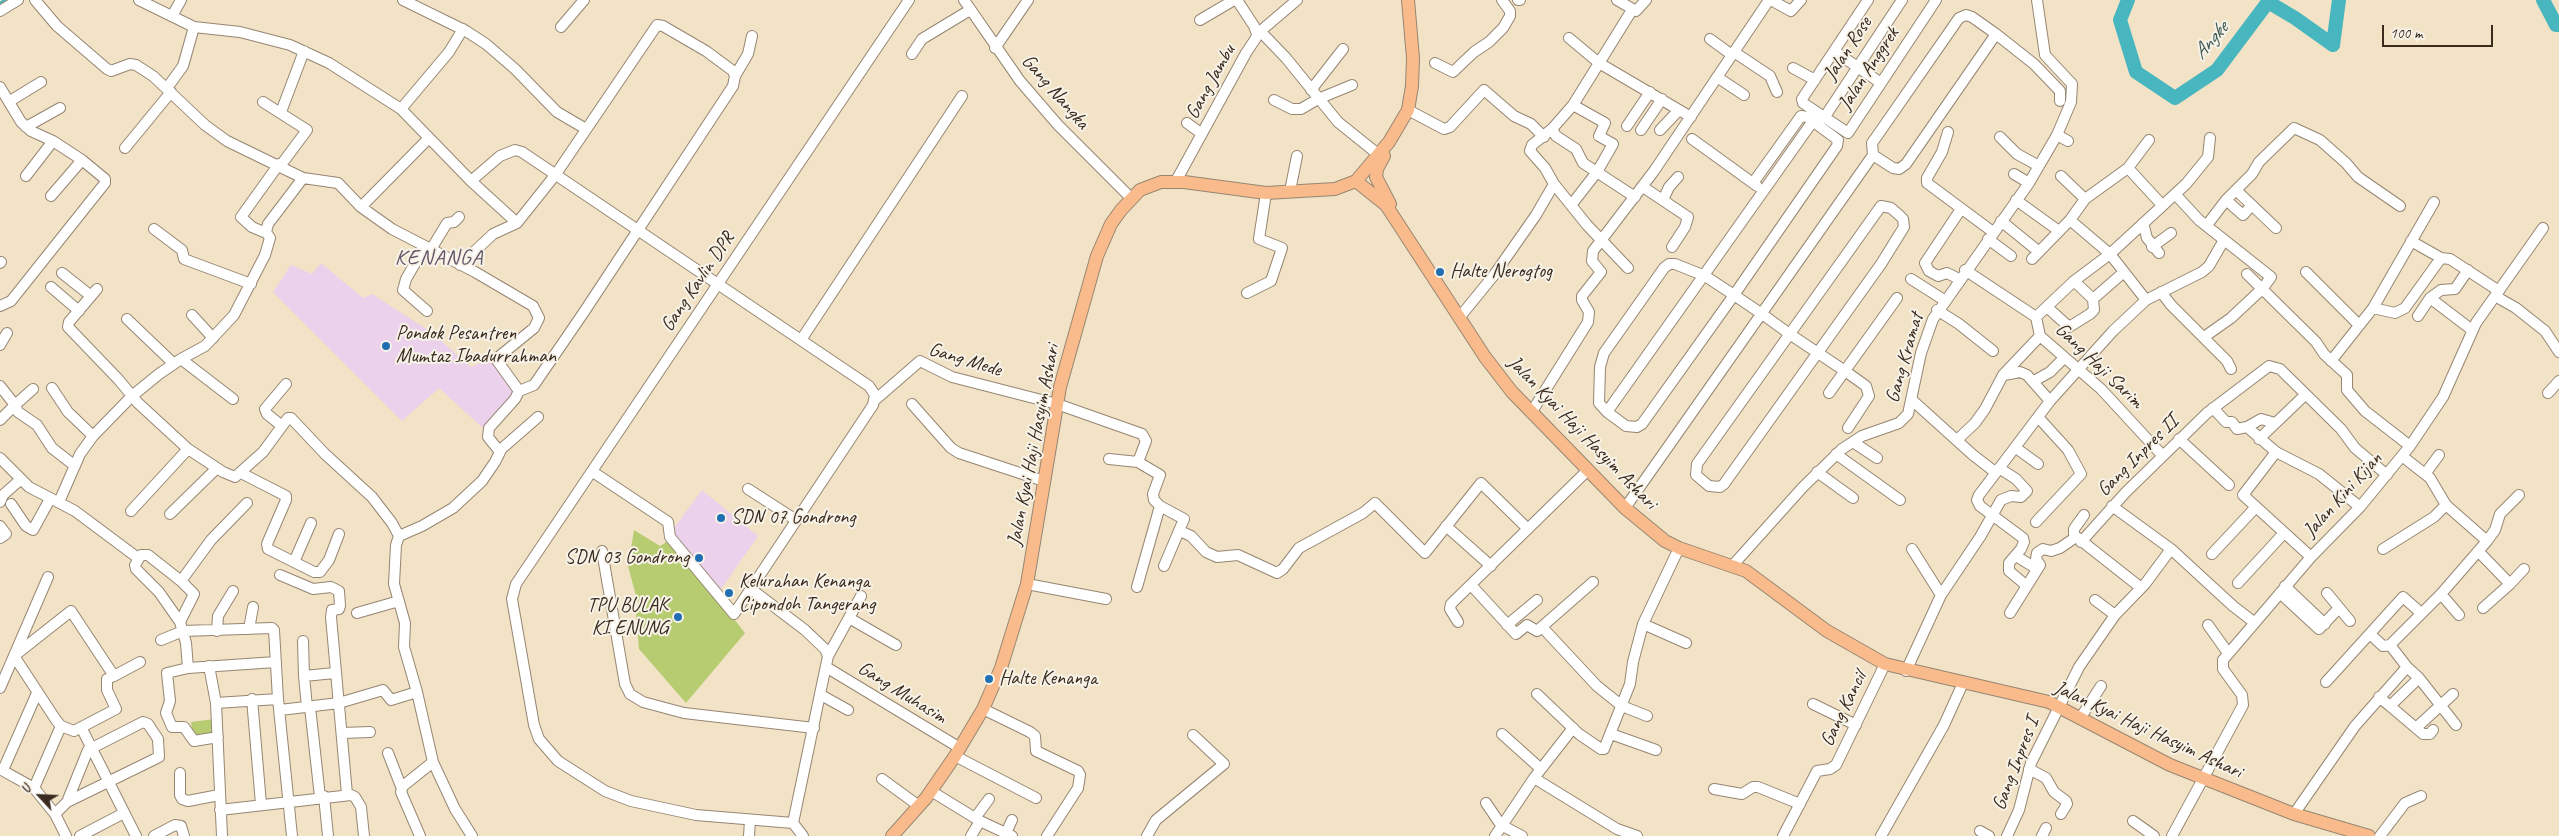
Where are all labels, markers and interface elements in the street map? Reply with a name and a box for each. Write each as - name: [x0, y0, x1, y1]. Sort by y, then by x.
- street label: Jalan Rose: [1819, 13, 1877, 85]
- scale bar: [2384, 15, 2495, 47]
- water label: Angke: [2188, 17, 2234, 65]
- street label: Jalan Anggrek: [1833, 23, 1905, 115]
- text: 100 m: [2390, 24, 2422, 43]
- street label: Gang Jambu: [1181, 41, 1241, 123]
- street label: Gang Nangka: [1016, 50, 1094, 134]
- street label: Gang Kavlin DPR: [656, 228, 740, 336]
- district label: KENANGA: [395, 245, 483, 271]
- place label: Halte Nerogtog: [1450, 260, 1552, 284]
- marker: Halte Nerogtog: [1434, 266, 1446, 278]
- street label: Gang Kramat: [1881, 310, 1929, 406]
- street label: Gang Haji Sarim: [2050, 318, 2148, 414]
- place label: Pondok Pesantren Mumtaz Ibadurrahman: [396, 322, 556, 369]
- street label: Gang Mede: [926, 338, 1004, 382]
- marker: Pondok Pesantren Mumtaz Ibadurrahman: [380, 340, 392, 352]
- street label: Jalan Kyai Haji Hasyim Ashari: [1003, 342, 1065, 548]
- street label: Jalan Kyai Haji Hasyim Ashari: [1502, 351, 1662, 515]
- street label: Gang Inpres II: [2092, 410, 2184, 502]
- street label: Jalan Kini Kijan: [2298, 447, 2388, 543]
- place label: SDN 07 Gondrong: [731, 506, 855, 530]
- marker: SDN 07 Gondrong: [715, 512, 727, 524]
- place label: SDN 03 Gondrong: [565, 546, 689, 570]
- marker: SDN 03 Gondrong: [693, 552, 705, 564]
- place label: Kelurahan Kenanga Cipondoh Tangerang: [739, 570, 875, 617]
- marker: Kelurahan Kenanga Cipondoh Tangerang: [723, 587, 735, 599]
- place label: TPU BULAK KI ENUNG: [587, 594, 668, 641]
- marker: TPU BULAK KI ENUNG: [672, 611, 684, 623]
- street label: Gang Muhasim: [853, 656, 951, 730]
- place label: Halte Kenanga: [999, 667, 1097, 691]
- street label: Gang Kancil: [1816, 668, 1872, 750]
- marker: Halte Kenanga: [983, 673, 995, 685]
- street label: Jalan Kyai Haji Hasyim Ashari: [2050, 676, 2246, 784]
- street label: Gang Inpres I: [1987, 714, 2045, 814]
- north arrow: [15, 771, 65, 821]
- text: U: [17, 783, 35, 796]

